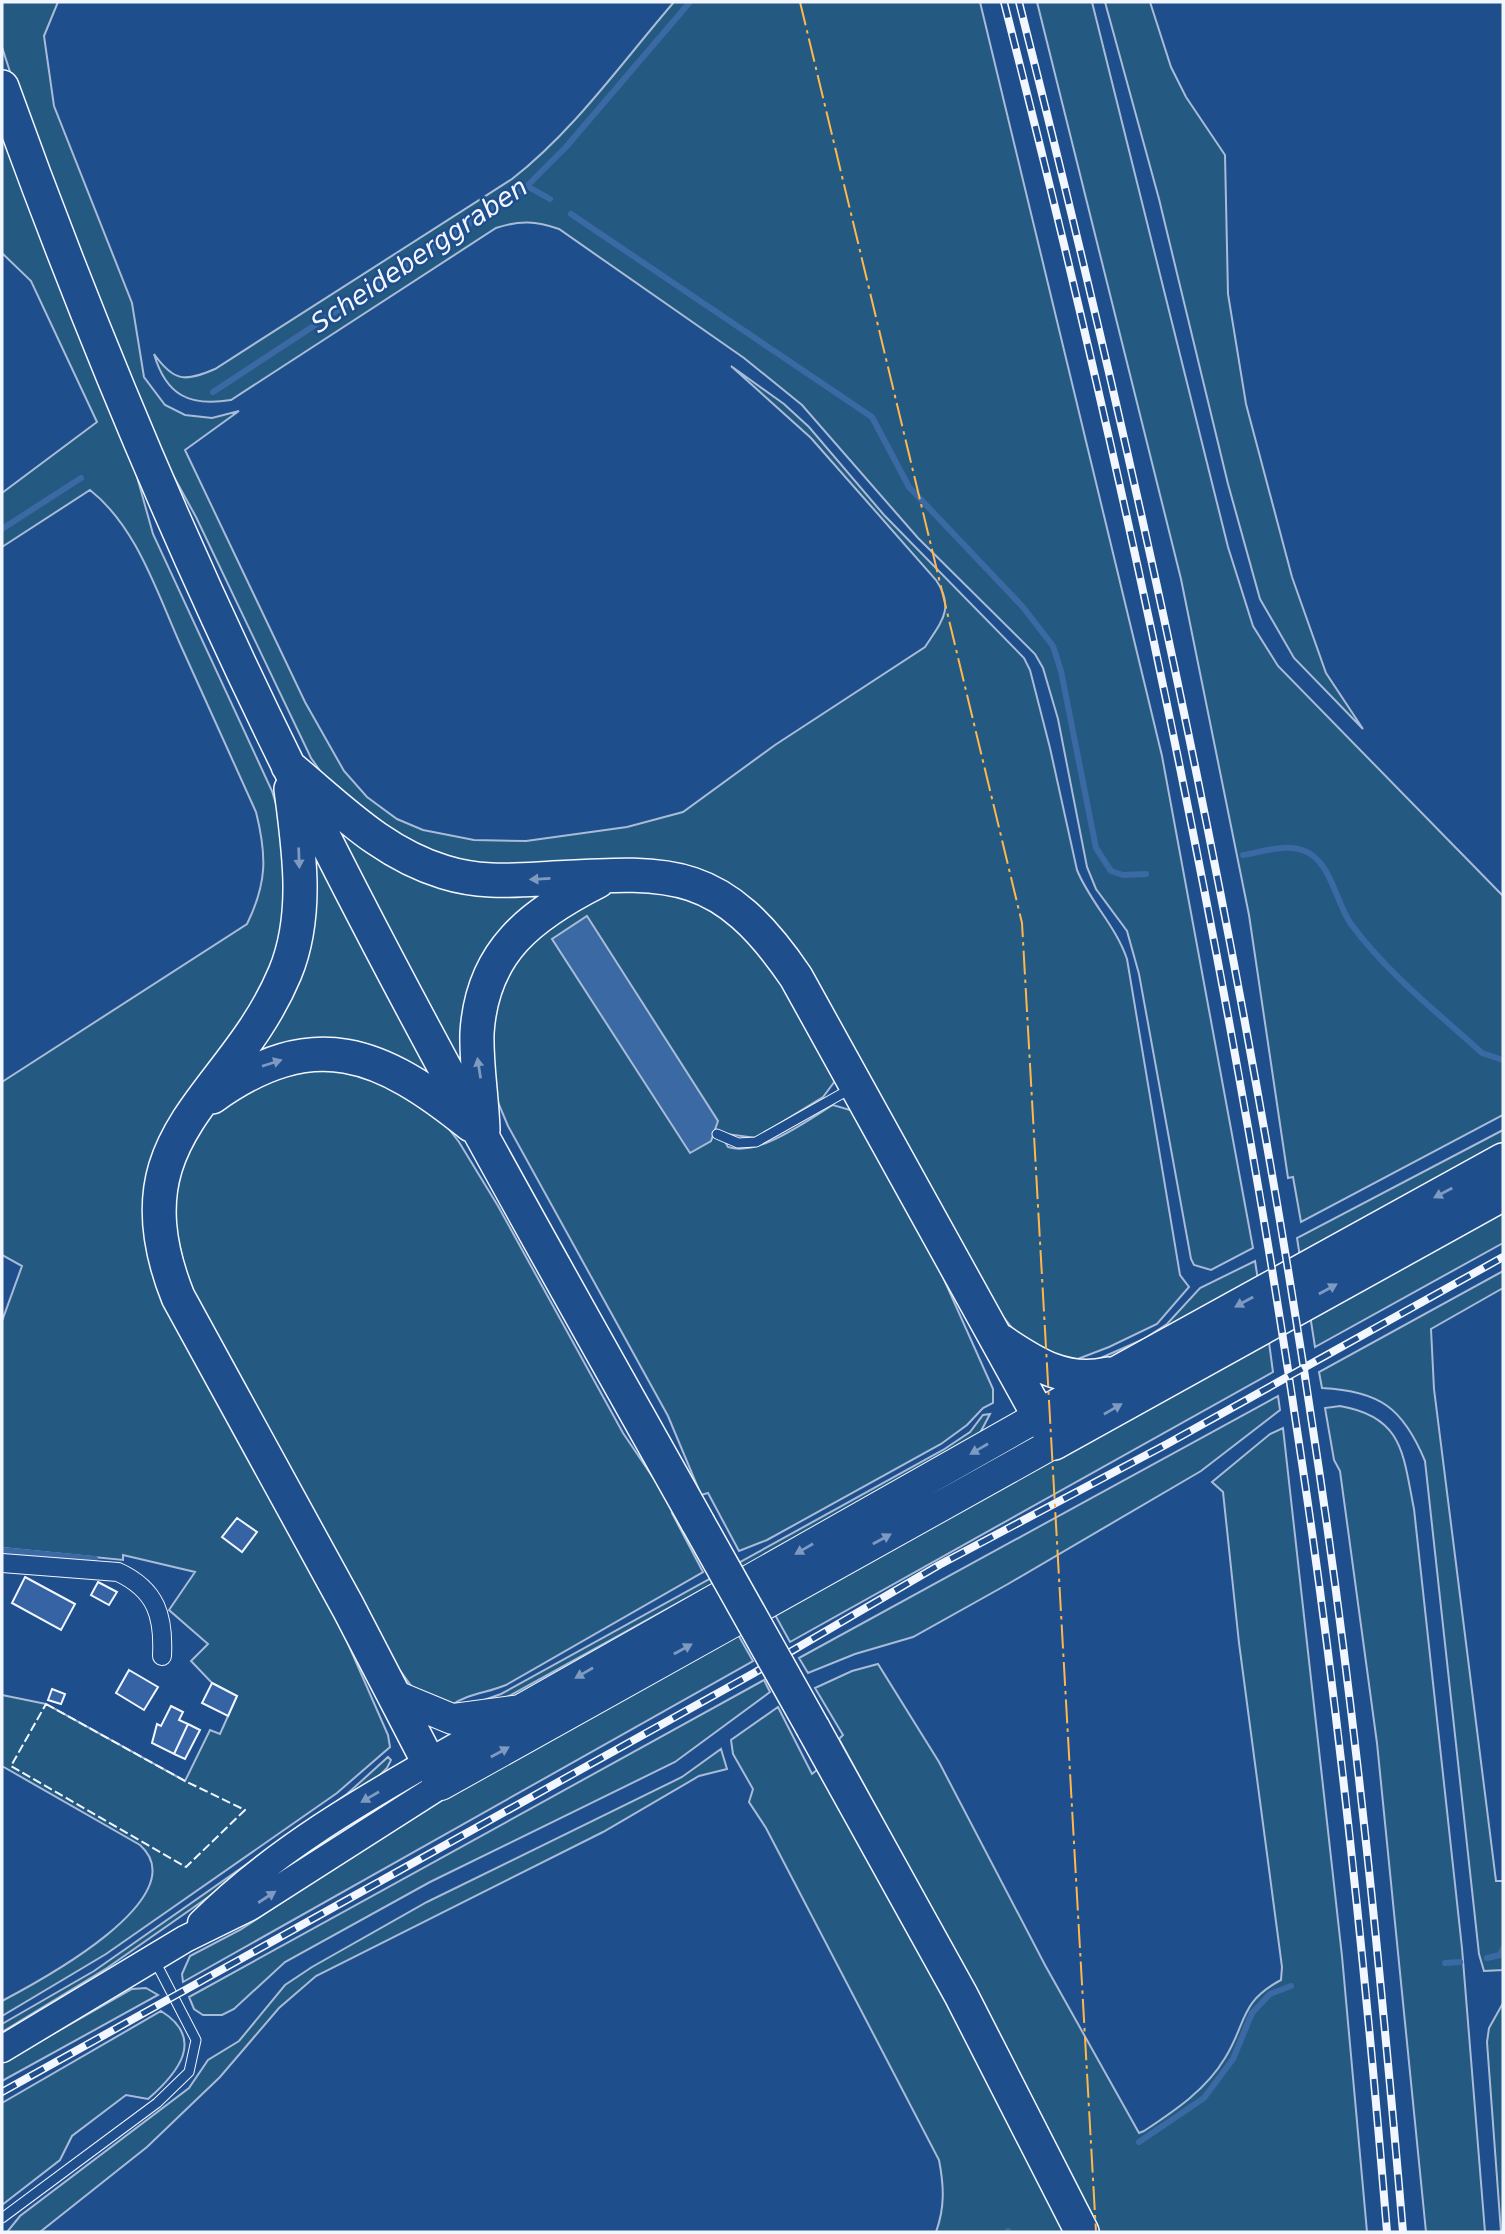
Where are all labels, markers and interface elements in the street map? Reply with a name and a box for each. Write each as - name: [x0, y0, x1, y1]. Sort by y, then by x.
- water label: Scheideberggraben: [305, 171, 533, 339]
- one-way arrow: [293, 847, 304, 869]
- one-way arrow: [529, 874, 551, 885]
- one-way arrow: [473, 1057, 484, 1079]
- one-way arrow: [262, 1058, 283, 1068]
- one-way arrow: [1433, 1187, 1453, 1198]
- one-way arrow: [1318, 1283, 1338, 1295]
- one-way arrow: [1234, 1296, 1253, 1308]
- one-way arrow: [1103, 1403, 1123, 1415]
- one-way arrow: [970, 1443, 989, 1455]
- one-way arrow: [872, 1533, 891, 1545]
- one-way arrow: [794, 1543, 813, 1555]
- one-way arrow: [673, 1644, 693, 1655]
- one-way arrow: [575, 1667, 594, 1679]
- one-way arrow: [491, 1746, 510, 1758]
- one-way arrow: [360, 1791, 380, 1803]
- one-way arrow: [257, 1890, 277, 1903]

